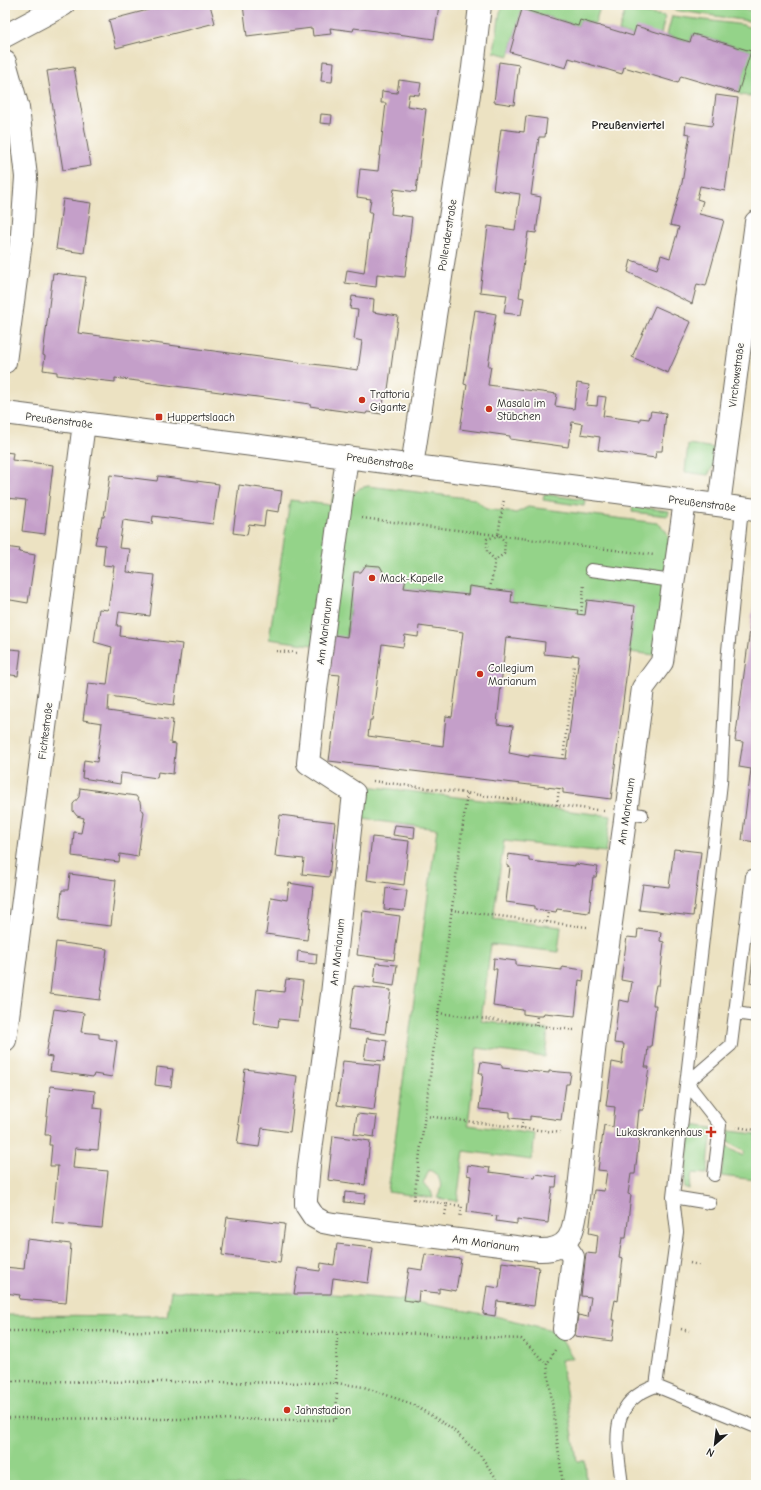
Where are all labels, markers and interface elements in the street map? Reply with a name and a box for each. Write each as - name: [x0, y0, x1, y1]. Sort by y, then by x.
- district label: Preußenviertel: [592, 118, 664, 132]
- street label: Pollenderstraße: [435, 198, 460, 272]
- street label: Virchowstraße: [726, 342, 747, 408]
- place label: Trattoria Gigante: [370, 388, 410, 414]
- marker: Trattoria Gigante: [357, 395, 367, 405]
- place label: Masala im Stübchen: [497, 397, 545, 423]
- marker: Masala im Stübchen: [484, 404, 494, 414]
- street label: Preußenstraße: [25, 410, 94, 431]
- place label: Huppertslaach: [167, 411, 235, 424]
- marker: Huppertslaach: [154, 412, 164, 422]
- street label: Preußenstraße: [346, 450, 415, 473]
- street label: Preußenstraße: [668, 493, 737, 514]
- place label: Mack-Kapelle: [380, 572, 444, 585]
- marker: Mack-Kapelle: [367, 573, 377, 583]
- street label: Am Marianum: [314, 597, 335, 665]
- place label: Collegium Marianum: [488, 662, 536, 688]
- marker: Collegium Marianum: [475, 669, 485, 679]
- street label: Fichtestraße: [36, 701, 55, 760]
- street label: Am Marianum: [615, 777, 638, 845]
- street label: Am Marianum: [328, 918, 347, 986]
- place label: Lukaskrankenhaus: [616, 1126, 702, 1139]
- marker: Lukaskrankenhaus: [705, 1126, 717, 1138]
- street label: Am Marianum: [452, 1232, 520, 1255]
- place label: Jahnstadion: [295, 1404, 351, 1417]
- marker: Jahnstadion: [282, 1405, 292, 1415]
- north arrow: [695, 1424, 735, 1464]
- text: N: [704, 1445, 717, 1460]

